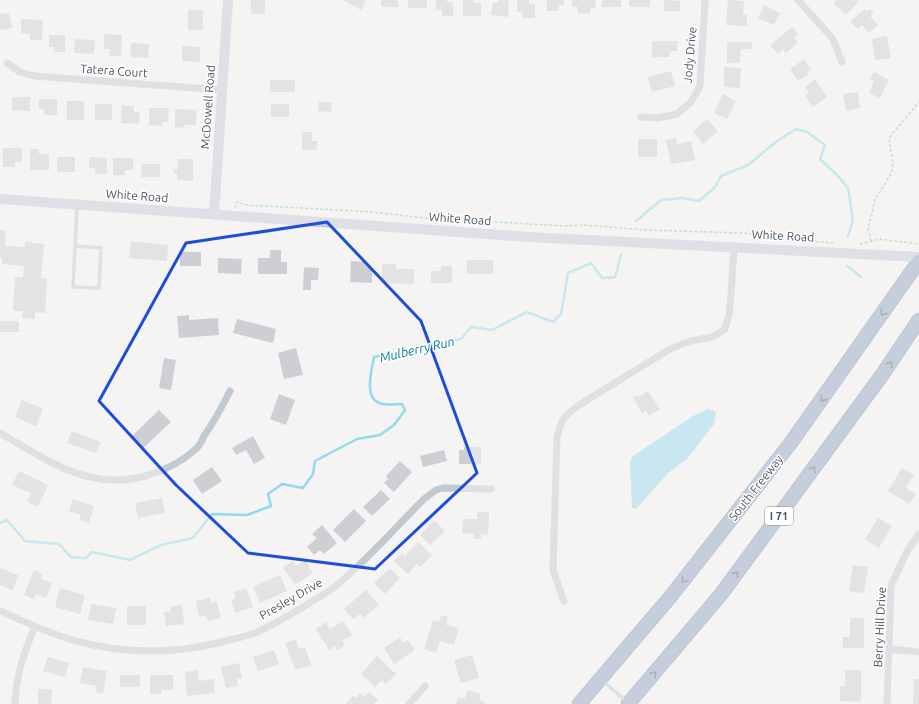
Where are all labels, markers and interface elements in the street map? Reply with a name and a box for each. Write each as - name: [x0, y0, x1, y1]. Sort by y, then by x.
- street label: Jody Drive: [681, 26, 698, 84]
- street label: Tatera Court: [80, 62, 148, 79]
- street label: McDowell Road: [198, 65, 217, 149]
- street label: White Road: [105, 187, 169, 204]
- street label: White Road: [428, 210, 492, 227]
- street label: White Road: [751, 227, 815, 244]
- one-way arrow: [881, 309, 888, 316]
- water label: Mulberry Run: [378, 334, 456, 364]
- one-way arrow: [885, 361, 892, 368]
- one-way arrow: [820, 394, 827, 401]
- street label: South Freeway: [726, 452, 785, 523]
- one-way arrow: [808, 466, 816, 473]
- road number: I 71: [765, 507, 793, 525]
- one-way arrow: [732, 571, 739, 578]
- street label: Presley Drive: [257, 575, 324, 622]
- one-way arrow: [682, 575, 689, 582]
- street label: Berry Hill Drive: [871, 586, 888, 668]
- one-way arrow: [649, 671, 656, 679]

